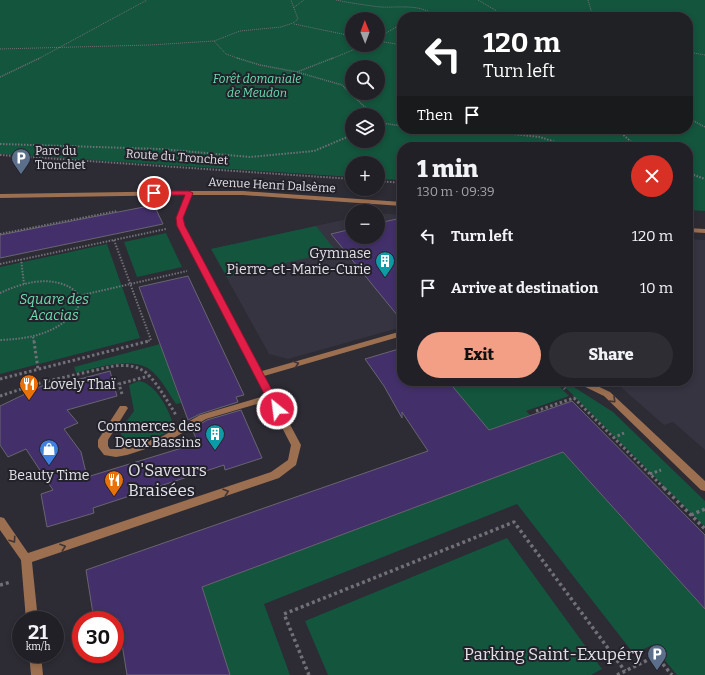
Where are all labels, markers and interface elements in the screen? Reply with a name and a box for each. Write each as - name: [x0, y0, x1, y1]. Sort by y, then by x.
- north arrow: [345, 12, 385, 52]
- map controls: [345, 12, 385, 244]
- text: 120 m: [483, 26, 560, 59]
- icon: left: [417, 28, 469, 80]
- button: search: [345, 60, 385, 100]
- text: Turn left: [483, 60, 555, 82]
- park label: Forêt domaniale de Meudon: [213, 72, 301, 100]
- icon: arrive: [461, 104, 483, 126]
- text: Then: [417, 106, 453, 124]
- button: layers: [345, 108, 385, 148]
- place label: Parc du Tronchet: [35, 144, 86, 172]
- street label: Route du Tronchet: [125, 146, 229, 168]
- parking icon: Parc du Tronchet: [10, 147, 32, 175]
- text: 1 min: [417, 155, 478, 183]
- button: close: [631, 155, 673, 197]
- button: +: [345, 156, 385, 196]
- street label: Avenue Henri Dalsème: [208, 175, 336, 195]
- pin: [137, 176, 171, 210]
- icon: arrive: [143, 182, 165, 204]
- text: 130 m · 09:39: [417, 184, 495, 199]
- button: −: [345, 204, 385, 244]
- icon: left: [417, 225, 439, 247]
- text: Turn left: [451, 227, 513, 245]
- text: 120 m: [632, 227, 673, 245]
- place label: Gymnase Pierre-et-Marie-Curie: [227, 245, 371, 278]
- building icon: Gymnase Pierre-et-Marie-Curie: [374, 250, 396, 278]
- icon: arrive: [417, 277, 439, 299]
- text: Arrive at destination: [451, 279, 598, 297]
- text: 10 m: [640, 279, 673, 297]
- park label: Square des Acacias: [19, 291, 89, 324]
- button: Exit: [417, 332, 541, 378]
- button: Share: [549, 332, 673, 378]
- one-way arrow: [293, 360, 300, 369]
- restaurant icon: Lovely Thaï: [18, 373, 40, 401]
- place label: Lovely Thaï: [43, 376, 116, 393]
- position arrow: [256, 388, 298, 430]
- one-way arrow: [608, 396, 616, 403]
- place label: Commerces des Deux Bassins: [97, 418, 201, 451]
- building icon: Commerces des Deux Bassins: [204, 423, 226, 451]
- shop icon: Beauty Time: [38, 438, 60, 466]
- place label: O'Saveurs Braisées: [128, 460, 207, 501]
- place label: Beauty Time: [8, 467, 90, 484]
- restaurant icon: O'Saveurs Braisées: [103, 469, 125, 497]
- one-way arrow: [222, 488, 229, 496]
- one-way arrow: [8, 536, 16, 543]
- one-way arrow: [59, 543, 66, 551]
- speed limit sign: 30: [72, 611, 124, 663]
- text: 21: [28, 620, 48, 644]
- text: km/h: [26, 641, 50, 653]
- parking icon: Parking Saint-Exupéry: [646, 643, 668, 671]
- place label: Parking Saint-Exupéry: [464, 644, 644, 665]

